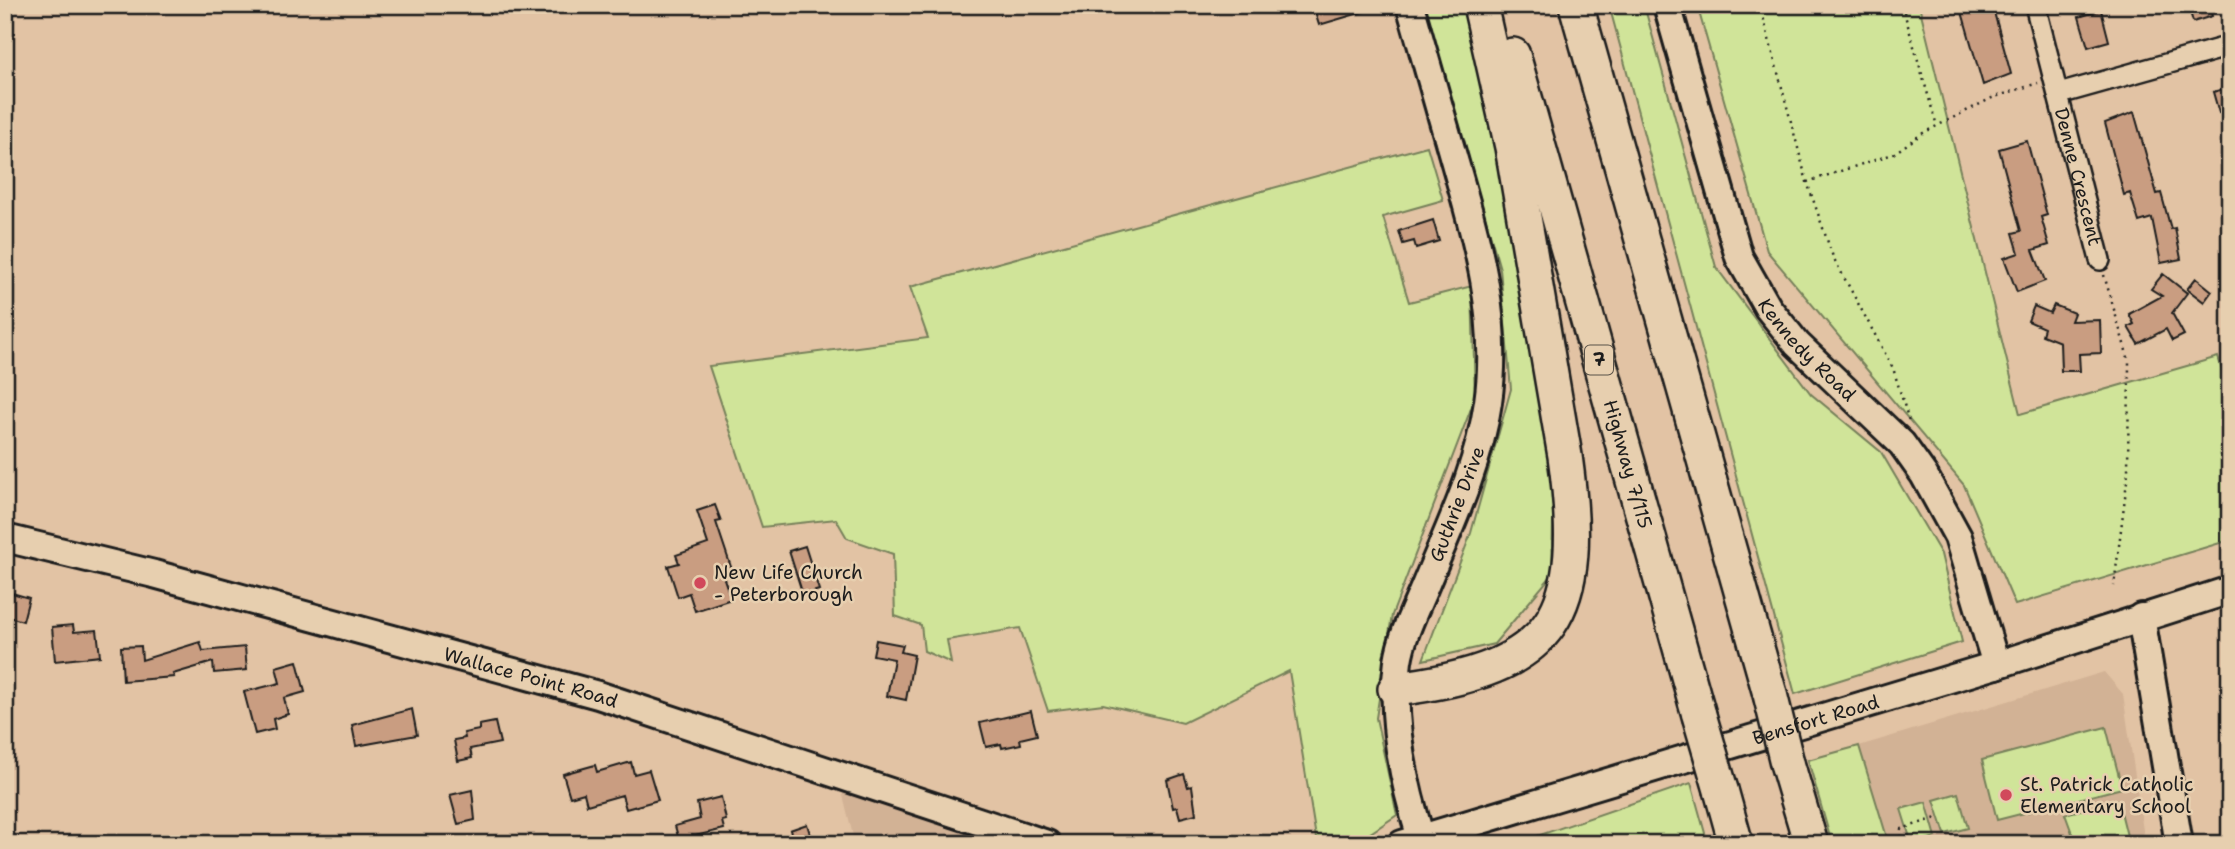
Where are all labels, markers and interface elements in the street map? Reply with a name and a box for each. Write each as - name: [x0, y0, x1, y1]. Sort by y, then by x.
- street label: Denne Crescent: [2049, 105, 2108, 248]
- street label: Kennedy Road: [1753, 294, 1862, 407]
- road number: 7: [1585, 346, 1613, 374]
- street label: Highway 7/115: [1598, 397, 1658, 531]
- street label: Guthrie Drive: [1423, 443, 1491, 565]
- place label: New Life Church - Peterborough: [714, 560, 863, 607]
- marker: New Life Church - Peterborough: [692, 575, 708, 591]
- street label: Wallace Point Road: [441, 641, 621, 713]
- street label: Bensfort Road: [1749, 689, 1882, 750]
- place label: St. Patrick Catholic Elementary School: [2020, 772, 2194, 819]
- marker: St. Patrick Catholic Elementary School: [1998, 787, 2014, 803]

